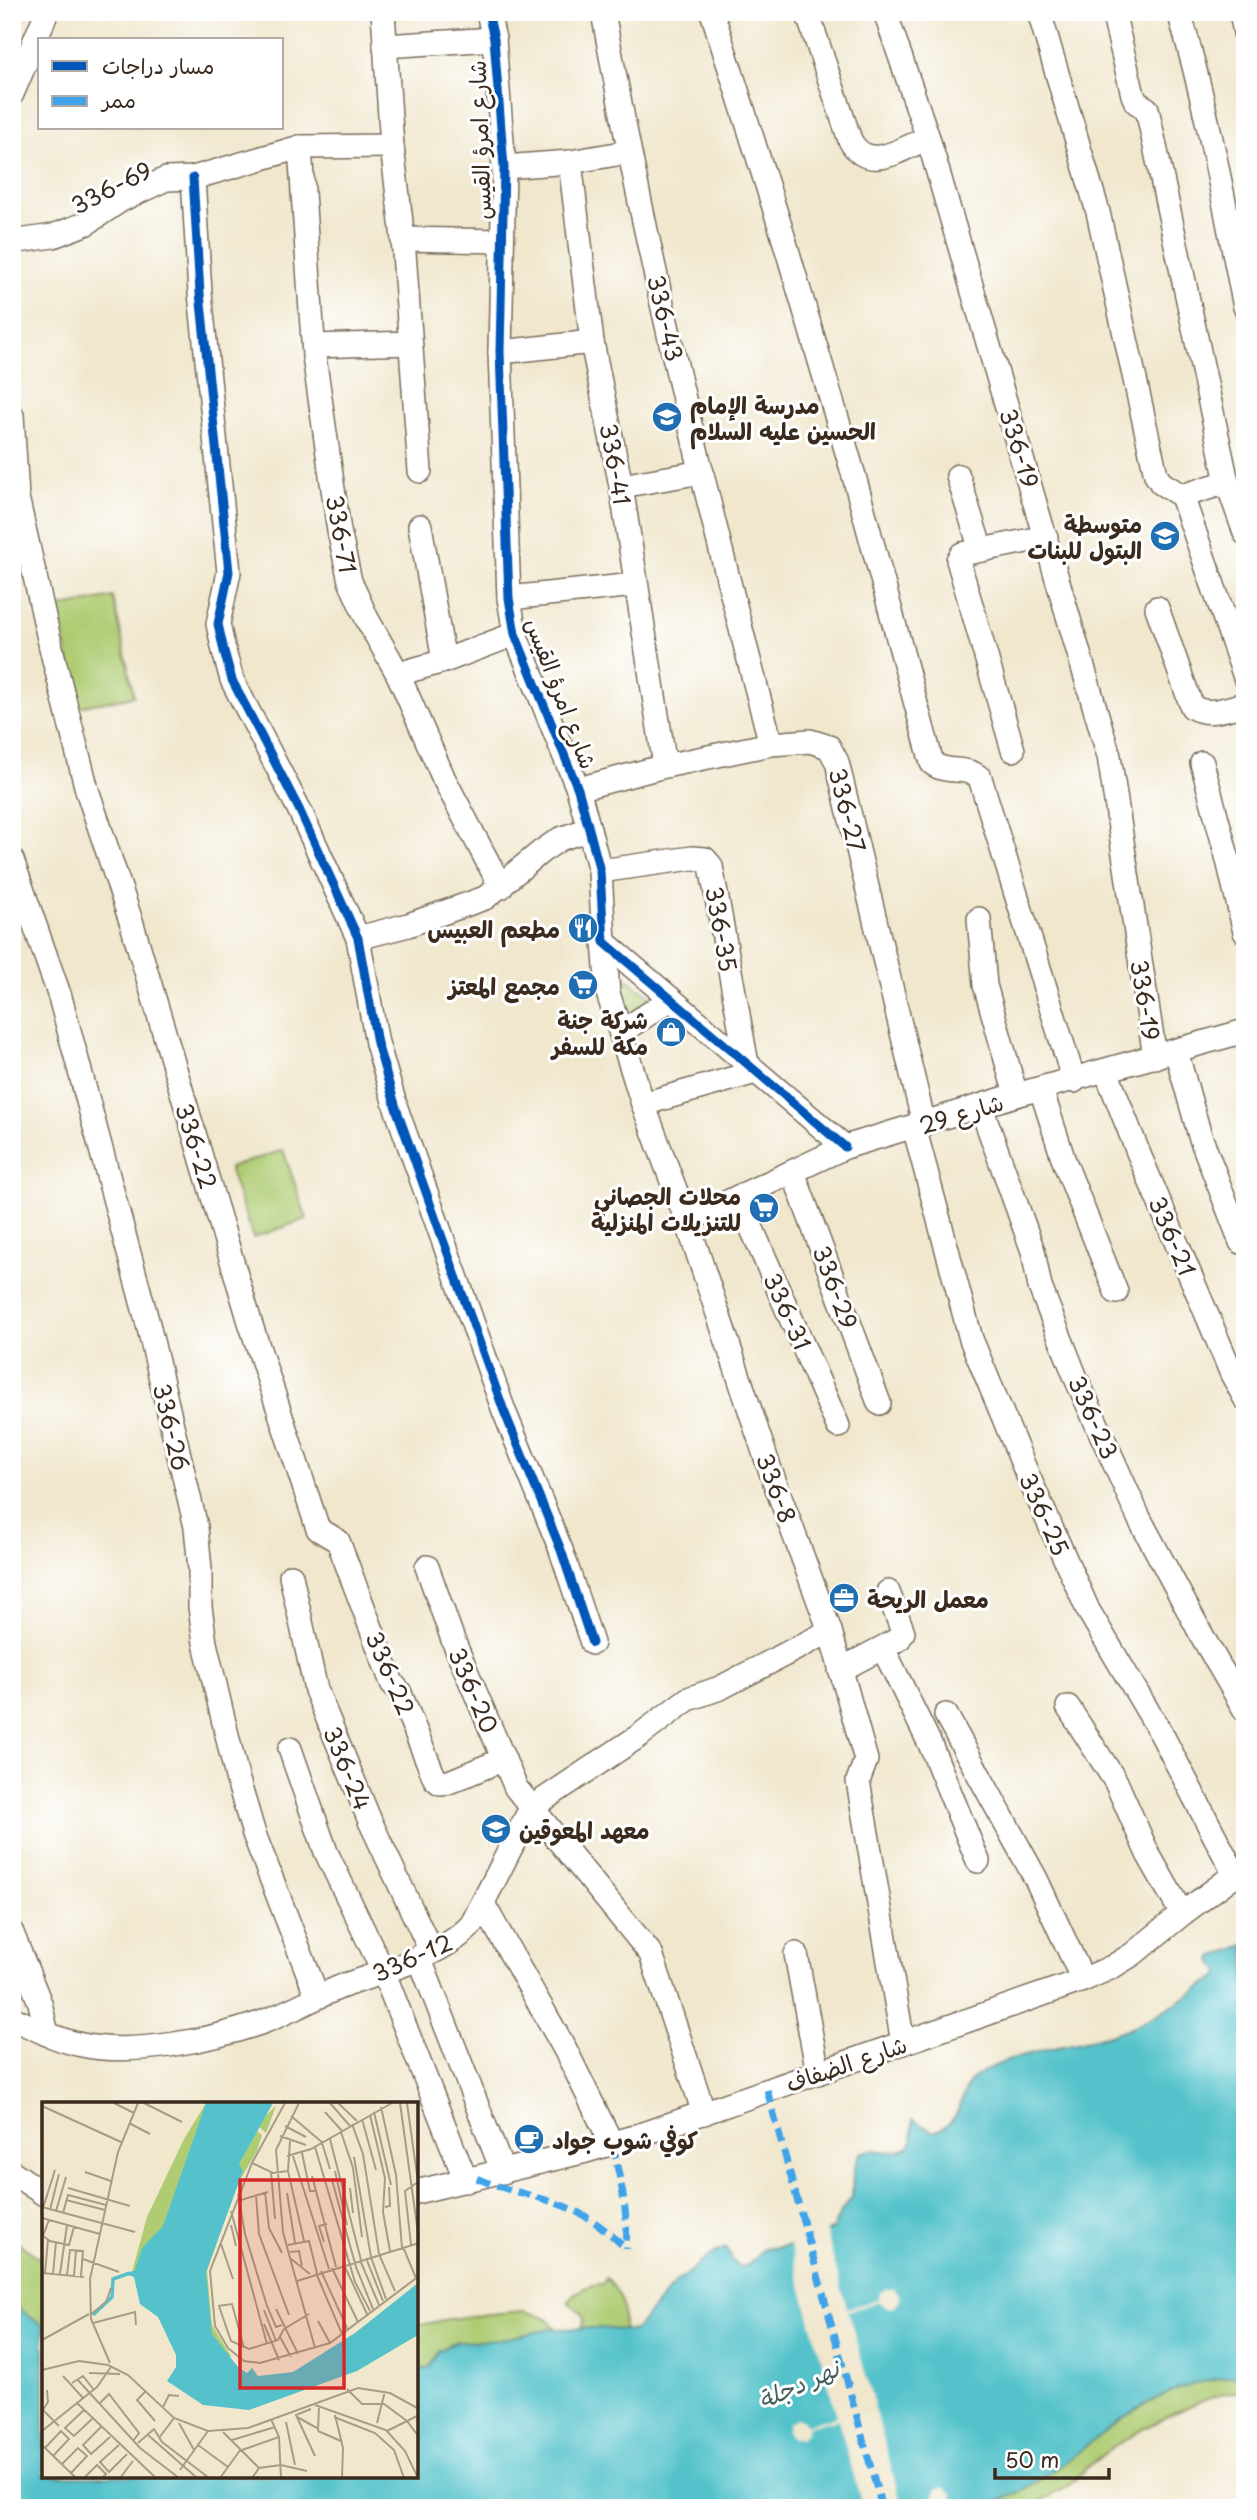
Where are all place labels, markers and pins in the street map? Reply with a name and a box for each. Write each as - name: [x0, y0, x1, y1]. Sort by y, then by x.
- place label: مدرسة الإمام الحسين عليه السلام: [690, 387, 876, 450]
- school or university icon: مدرسة الإمام الحسين عليه السلام: [650, 400, 684, 434]
- place label: متوسطة البتول للبنات: [1028, 506, 1142, 567]
- school or university icon: متوسطة البتول للبنات: [1148, 519, 1182, 553]
- place label: مطعم العبيس: [428, 911, 560, 948]
- restaurant icon: مطعم العبيس: [566, 911, 600, 945]
- place label: مجمع المعتز: [447, 968, 560, 1004]
- supermarket icon: مجمع المعتز: [566, 968, 600, 1002]
- place label: شركة جنة مكة للسفر: [550, 1002, 648, 1063]
- shop icon: شركة جنة مكة للسفر: [654, 1015, 688, 1049]
- place label: محلات الجصاني للتنزيلات المنزلية: [591, 1178, 741, 1239]
- supermarket icon: محلات الجصاني للتنزيلات المنزلية: [747, 1191, 781, 1225]
- office icon: معمل الريحة: [827, 1581, 861, 1615]
- place label: معمل الريحة: [867, 1581, 989, 1616]
- school or university icon: معهد المعوقين: [479, 1812, 513, 1846]
- place label: معهد المعوقين: [519, 1812, 650, 1847]
- cafe icon: كوفي شوب جواد: [512, 2122, 546, 2156]
- place label: كوفي شوب جواد: [552, 2122, 699, 2158]

